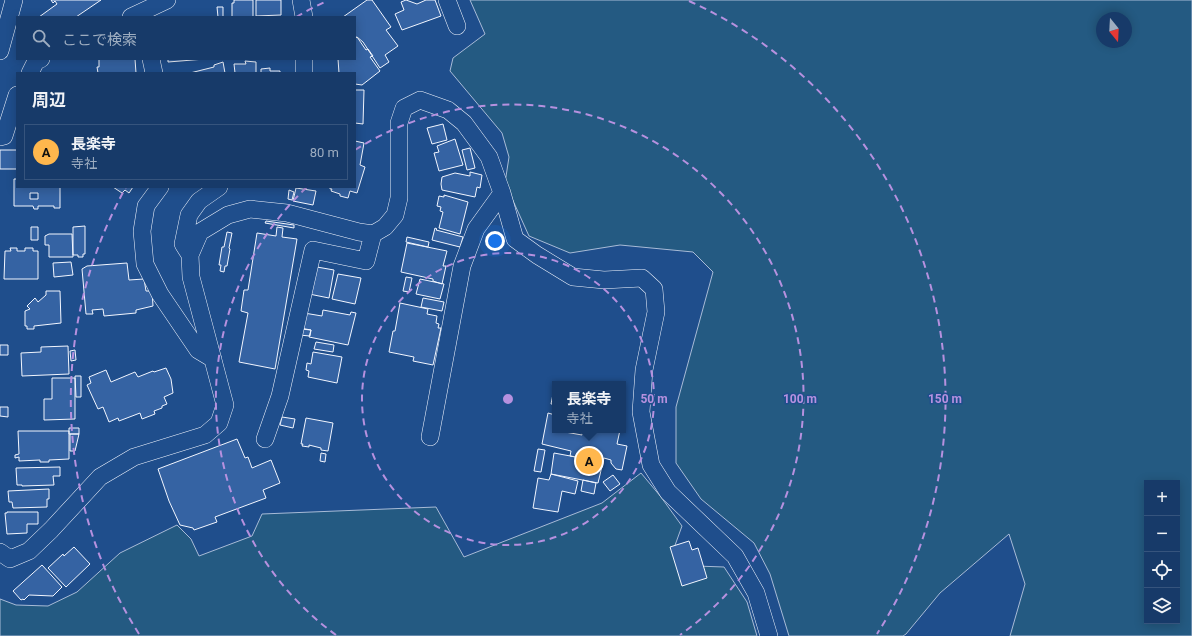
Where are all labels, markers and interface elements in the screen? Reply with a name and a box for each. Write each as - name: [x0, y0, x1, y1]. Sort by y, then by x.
- north arrow: [1096, 12, 1132, 48]
- search box: [16, 16, 356, 60]
- icon: search: [30, 27, 52, 49]
- text: ここで検索: [62, 31, 137, 49]
- text: 周辺: [32, 90, 66, 110]
- text: 長楽寺: [71, 135, 116, 153]
- text: A: [42, 145, 50, 160]
- text: 80 m: [310, 145, 339, 160]
- text: 寺社: [71, 156, 97, 171]
- your location: [485, 231, 505, 251]
- popup: [552, 381, 626, 433]
- text: 長楽寺: [566, 390, 612, 408]
- centre of rings: [501, 392, 515, 406]
- text: 50 m: [640, 392, 668, 406]
- text: 100 m: [783, 392, 817, 406]
- text: 150 m: [928, 392, 962, 406]
- text: 寺社: [566, 411, 593, 426]
- pin: A: [576, 446, 602, 476]
- map controls: [1144, 480, 1180, 624]
- button: +: [1144, 480, 1180, 516]
- button: −: [1144, 516, 1180, 552]
- button: locate: [1144, 552, 1180, 588]
- button: layers: [1144, 588, 1180, 624]

